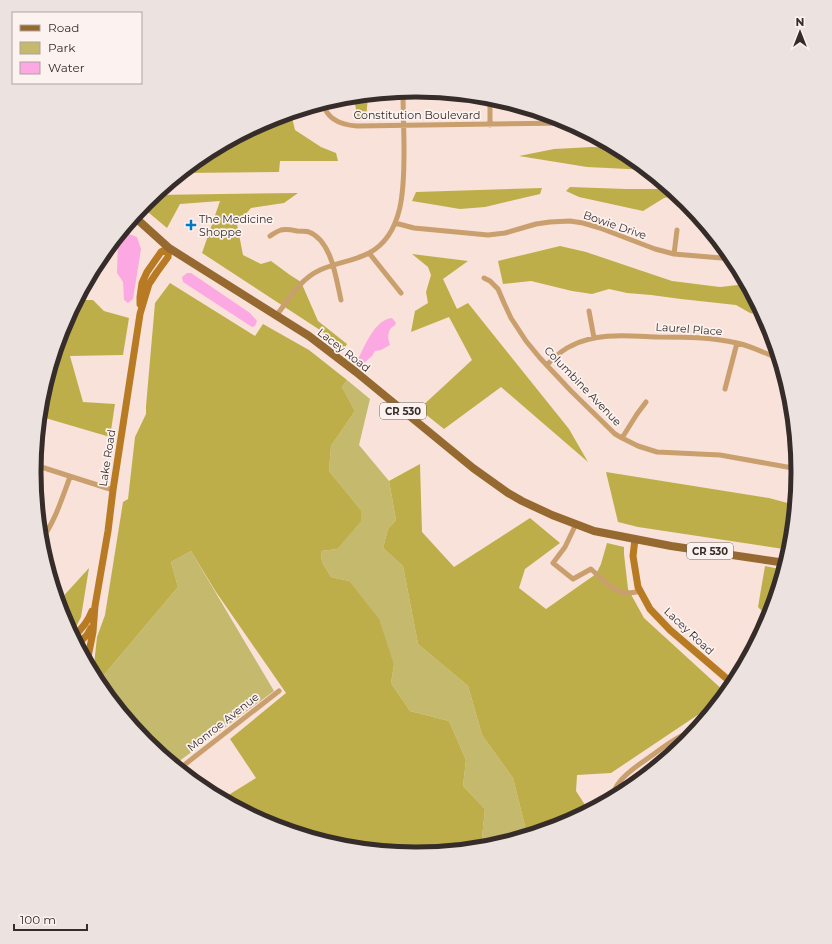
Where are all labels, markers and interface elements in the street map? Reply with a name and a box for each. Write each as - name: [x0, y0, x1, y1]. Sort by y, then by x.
- legend: [12, 12, 142, 84]
- north arrow: [780, 12, 820, 52]
- text: N: [796, 15, 804, 29]
- text: Road: [48, 20, 79, 35]
- text: Park: [48, 40, 76, 55]
- text: Water: [48, 60, 85, 75]
- street label: Constitution Boulevard: [353, 108, 481, 122]
- street label: Bowie Drive: [582, 208, 649, 242]
- place label: The Medicine Shoppe: [199, 212, 273, 239]
- marker: The Medicine Shoppe: [186, 220, 196, 230]
- street label: Laurel Place: [655, 320, 723, 338]
- street label: Lacey Road: [315, 325, 373, 375]
- street label: Columbine Avenue: [541, 343, 625, 429]
- road number: CR 530: [380, 403, 426, 419]
- street label: Lake Road: [96, 428, 118, 488]
- road number: CR 530: [687, 543, 733, 559]
- street label: Lacey Road: [661, 604, 717, 658]
- street label: Monroe Avenue: [184, 689, 262, 754]
- scale bar: [14, 906, 87, 932]
- text: 100 m: [20, 912, 56, 927]

